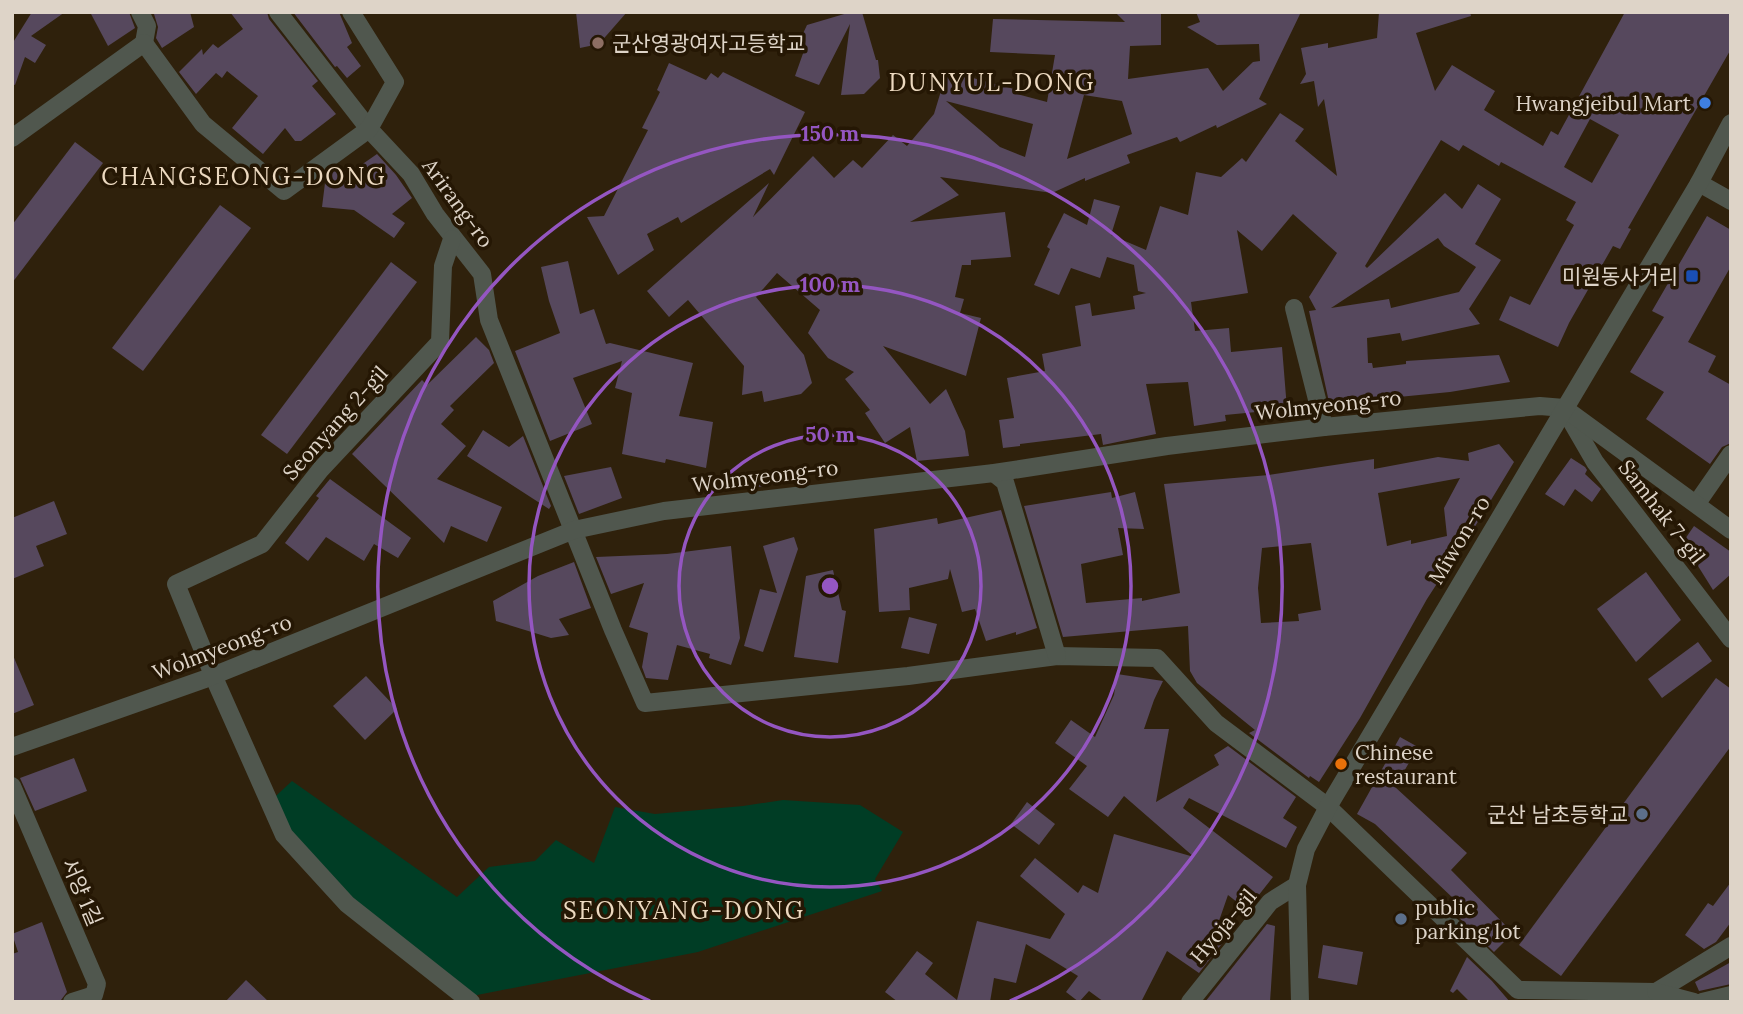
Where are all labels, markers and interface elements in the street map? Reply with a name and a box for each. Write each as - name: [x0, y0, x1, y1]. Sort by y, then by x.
- place label: 군산영광여자고등학교: [612, 30, 805, 57]
- marker: 군산영광여자고등학교: [590, 35, 606, 51]
- district label: DUNYUL-DONG: [889, 67, 1095, 98]
- place label: Hwangjeibul Mart: [1516, 90, 1692, 117]
- marker: Hwangjeibul Mart: [1697, 95, 1713, 111]
- text: 150 m: [801, 120, 859, 147]
- street label: Arirang-ro: [416, 152, 499, 253]
- district label: CHANGSEONG-DONG: [101, 161, 387, 192]
- place label: 미원동사거리: [1562, 263, 1678, 290]
- marker: 미원동사거리: [1684, 268, 1700, 284]
- text: 100 m: [800, 271, 860, 298]
- street label: Seonyang 2-gil: [277, 360, 393, 486]
- street label: Wolmyeong-ro: [1253, 384, 1403, 426]
- text: 50 m: [805, 421, 855, 448]
- street label: Wolmyeong-ro: [690, 454, 840, 498]
- street label: Samhak 7-gil: [1613, 454, 1711, 570]
- street label: Miwon-ro: [1422, 491, 1496, 589]
- centre of rings: [818, 574, 842, 598]
- street label: Wolmyeong-ro: [149, 608, 295, 686]
- place label: Chinese restaurant: [1355, 739, 1458, 790]
- marker: Chinese restaurant: [1333, 756, 1349, 772]
- place label: 군산 남초등학교: [1487, 801, 1628, 828]
- marker: 군산 남초등학교: [1634, 806, 1650, 822]
- street label: 서양 1길: [56, 854, 108, 930]
- street label: Hyoja-gil: [1184, 883, 1262, 969]
- place label: public parking lot: [1415, 894, 1521, 945]
- district label: SEONYANG-DONG: [563, 895, 805, 926]
- marker: public parking lot: [1393, 911, 1409, 927]

